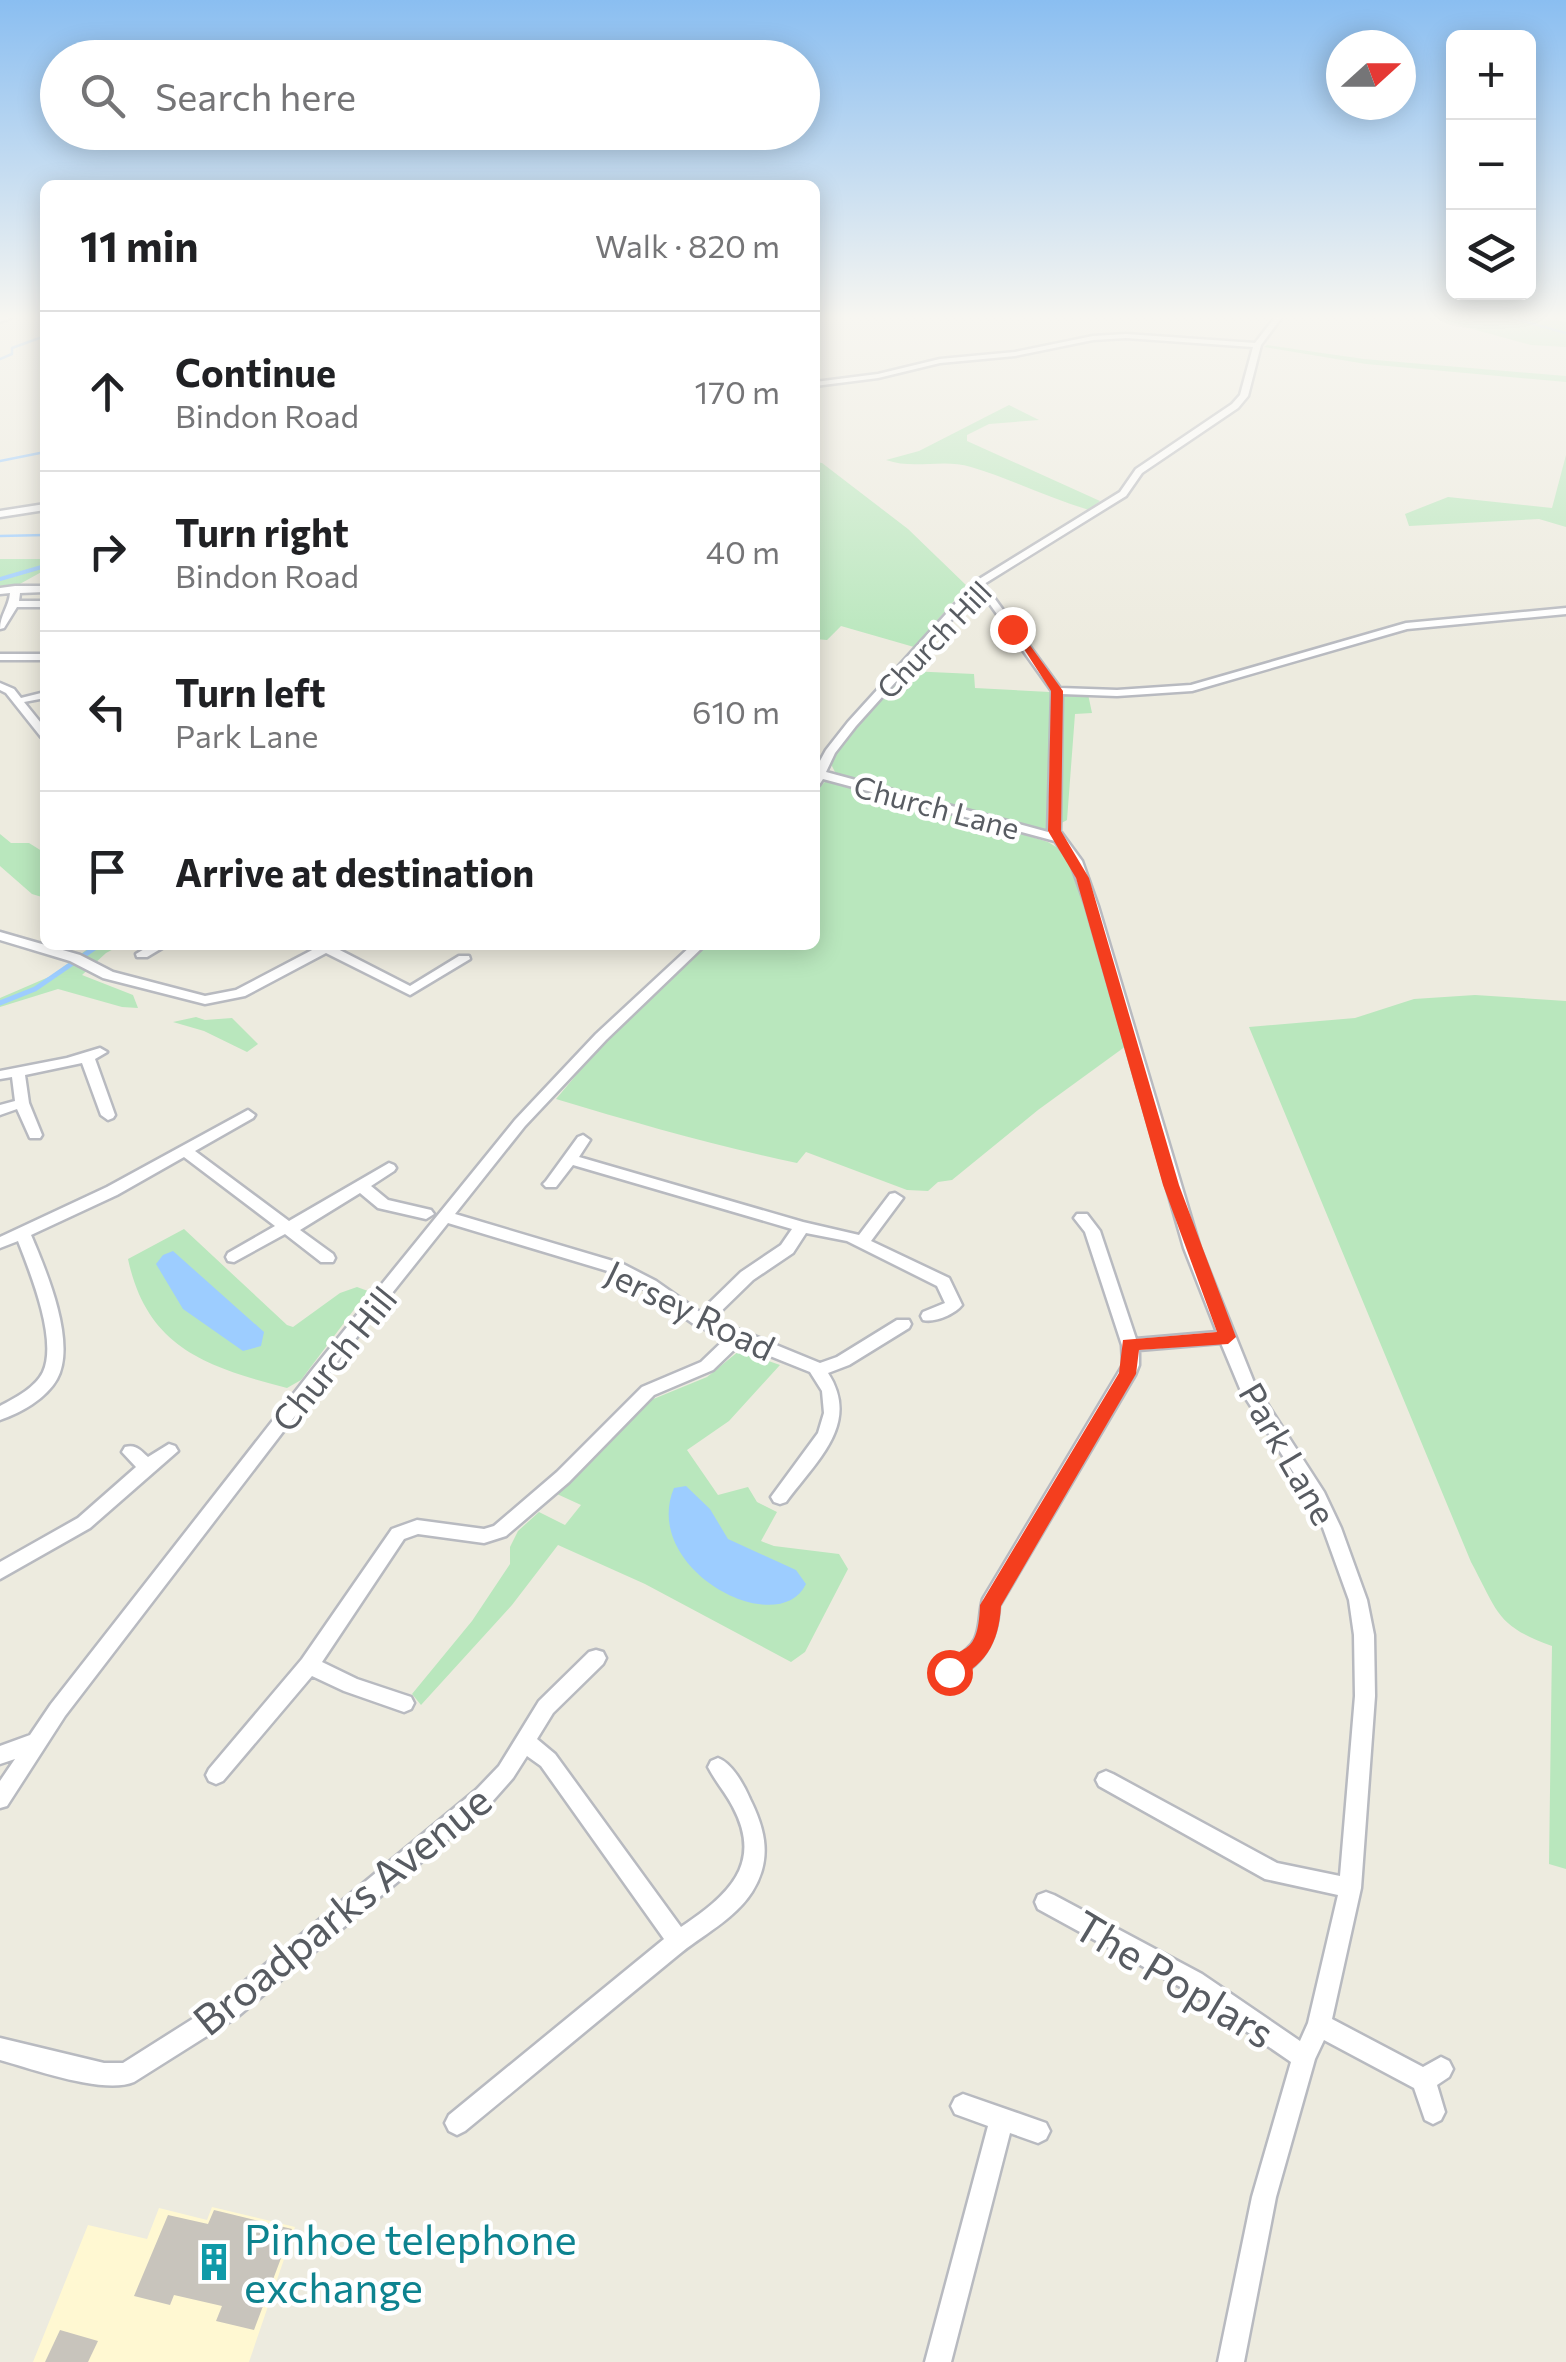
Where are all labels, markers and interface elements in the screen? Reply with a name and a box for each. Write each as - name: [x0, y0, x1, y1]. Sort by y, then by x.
- north arrow: [1326, 30, 1416, 120]
- map controls: [1446, 30, 1536, 300]
- button: +: [1446, 30, 1536, 120]
- search box: [40, 40, 820, 150]
- icon: search: [75, 68, 130, 123]
- text: Search here: [155, 72, 356, 119]
- button: −: [1446, 120, 1536, 210]
- button: layers: [1446, 210, 1536, 300]
- text: 11 min: [80, 219, 199, 271]
- text: Walk · 820 m: [595, 225, 780, 265]
- text: Continue: [175, 348, 336, 395]
- icon: ahead: [80, 364, 135, 419]
- text: 170 m: [695, 371, 780, 411]
- text: Bindon Road: [175, 395, 359, 435]
- text: Turn right: [175, 508, 349, 555]
- icon: right: [80, 524, 135, 579]
- text: 40 m: [706, 531, 780, 571]
- text: Bindon Road: [175, 555, 359, 595]
- street label: Church Hill: [868, 572, 998, 706]
- route end: [990, 607, 1036, 653]
- text: Turn left: [175, 668, 326, 715]
- icon: left: [80, 684, 135, 739]
- text: 610 m: [692, 691, 780, 731]
- text: Park Lane: [175, 715, 318, 755]
- street label: Church Lane: [850, 766, 1024, 846]
- icon: arrive: [80, 844, 135, 899]
- text: Arrive at destination: [175, 848, 534, 895]
- street label: Jersey Road: [600, 1250, 782, 1368]
- street label: Church Hill: [262, 1277, 404, 1439]
- street label: Park Lane: [1231, 1374, 1347, 1532]
- route start: [927, 1650, 973, 1696]
- street label: Broadparks Avenue: [182, 1773, 500, 2045]
- street label: The Poplars: [1065, 1898, 1285, 2058]
- place label: Pinhoe telephone exchange: [244, 2212, 577, 2312]
- building icon: Pinhoe telephone exchange: [193, 2241, 235, 2283]

